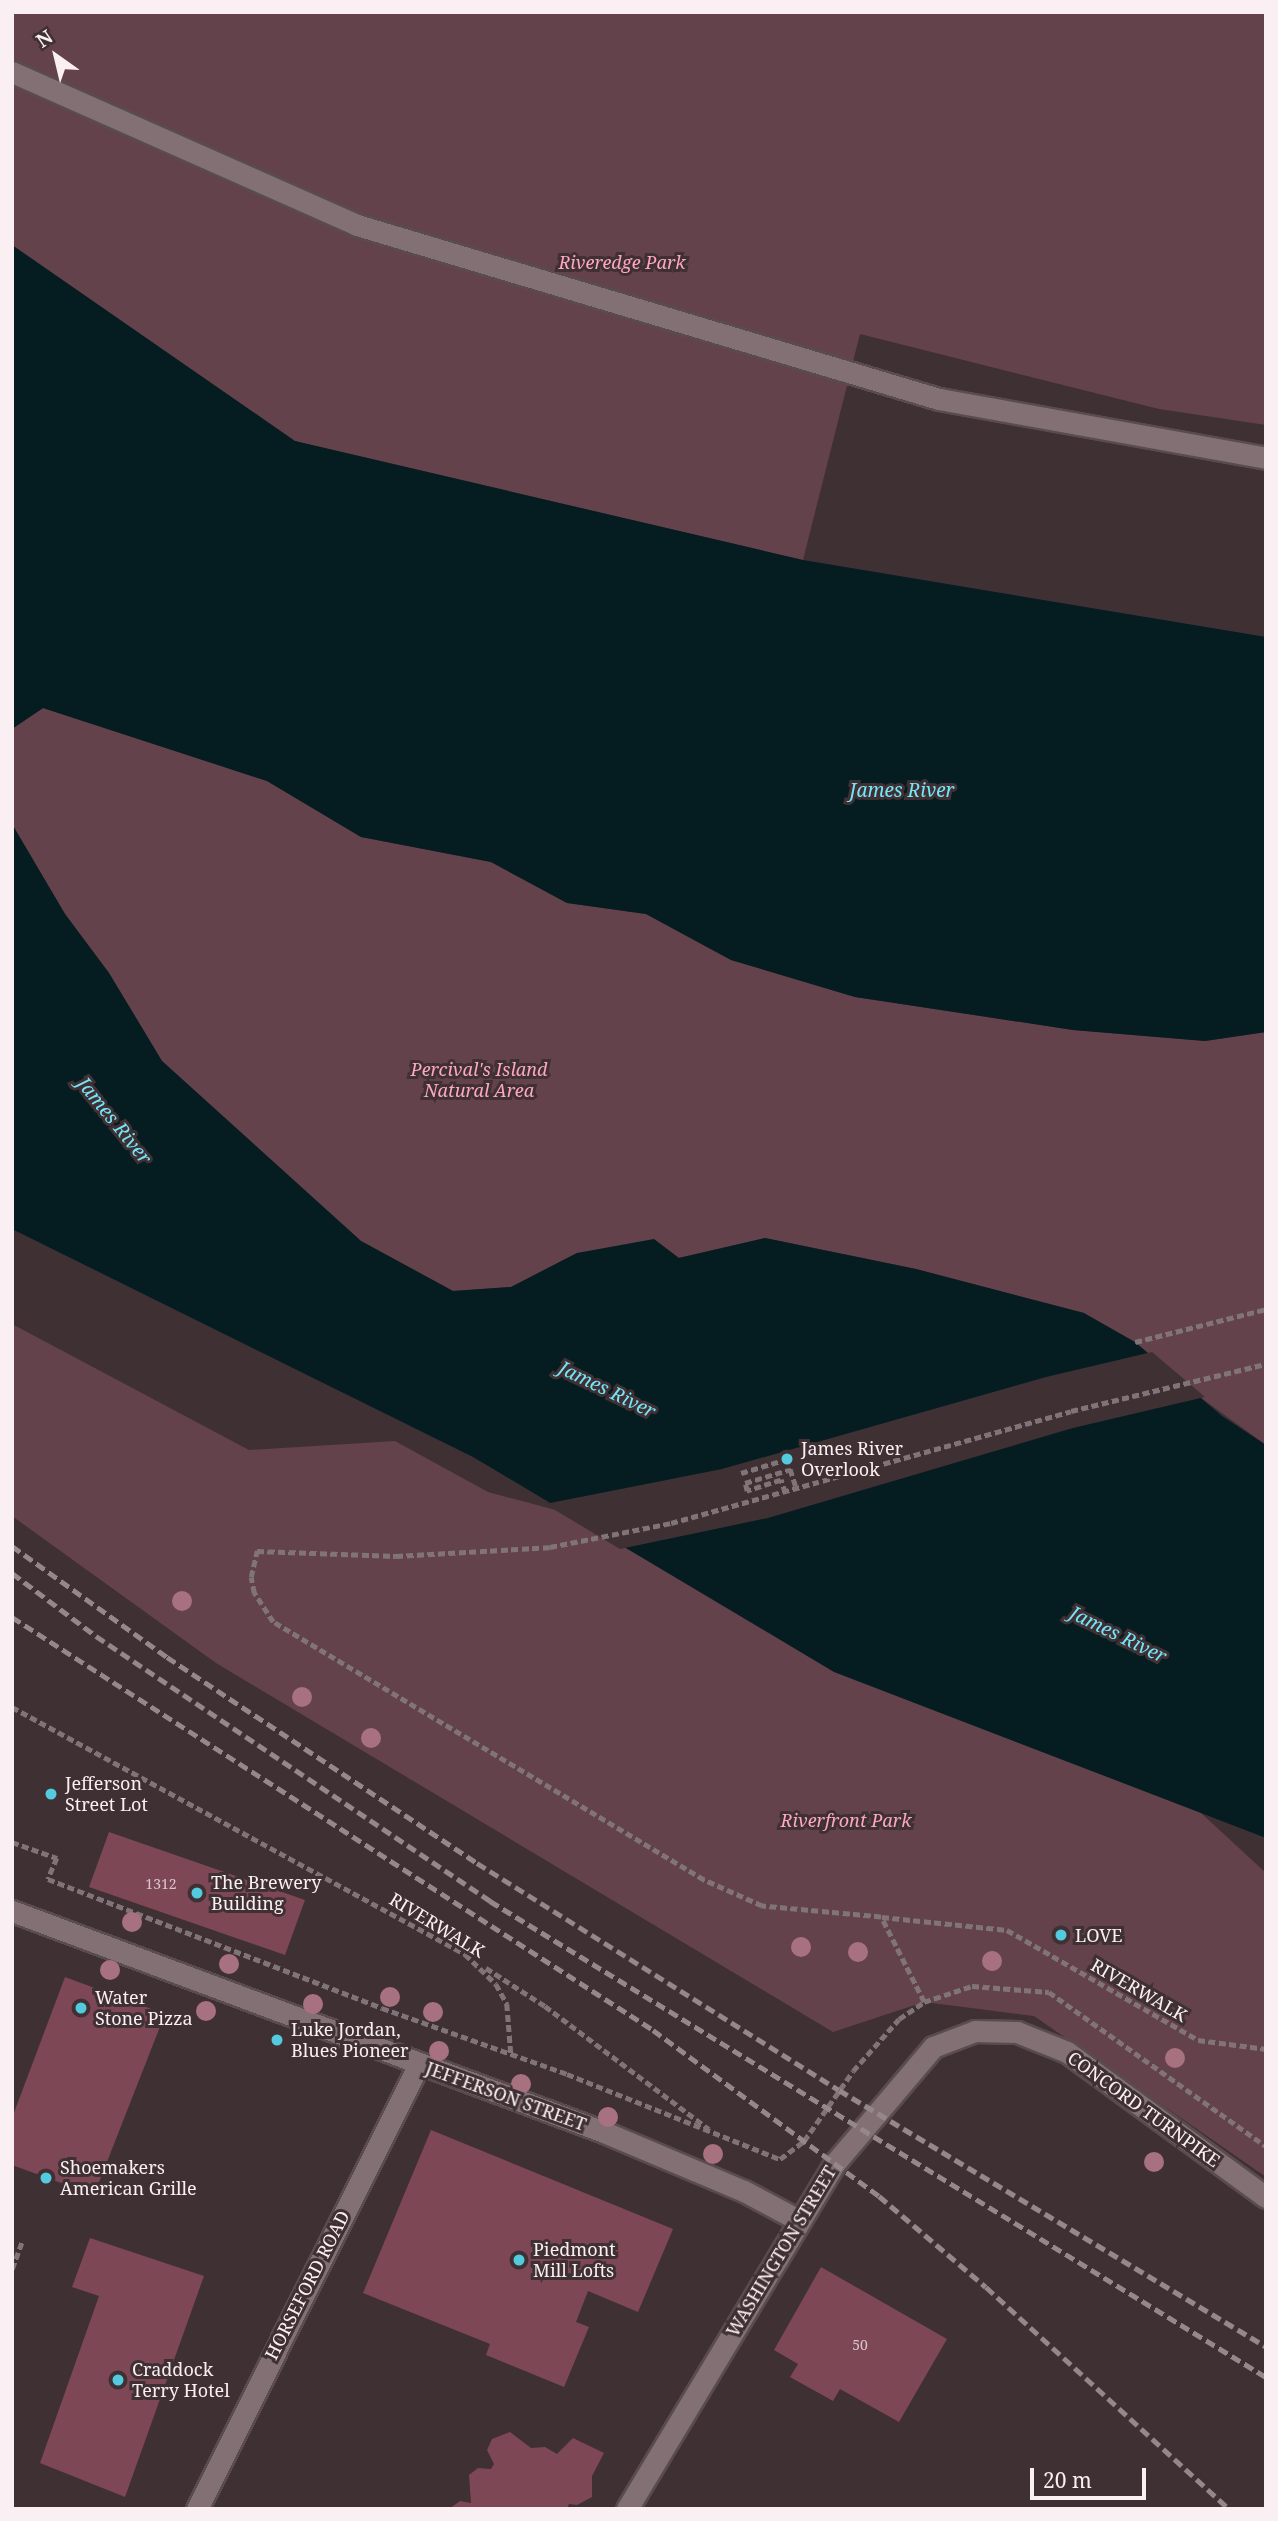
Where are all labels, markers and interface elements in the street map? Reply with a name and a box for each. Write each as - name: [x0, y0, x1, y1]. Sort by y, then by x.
- north arrow: [21, 21, 91, 91]
- text: N: [31, 24, 58, 54]
- park label: Riveredge Park: [558, 251, 686, 273]
- water label: James River: [850, 780, 954, 802]
- park label: Percival's Island Natural Area: [411, 1059, 547, 1102]
- water label: James River: [72, 1073, 156, 1169]
- water label: James River: [555, 1357, 659, 1423]
- place label: James River Overlook: [801, 1438, 903, 1480]
- marker: James River Overlook: [779, 1451, 795, 1467]
- water label: James River: [1066, 1602, 1170, 1668]
- place label: Jefferson Street Lot: [65, 1773, 148, 1816]
- marker: Jefferson Street Lot: [43, 1786, 59, 1802]
- park label: Riverfront Park: [781, 1809, 911, 1831]
- place label: The Brewery Building: [211, 1872, 321, 1914]
- house number: 1312: [145, 1876, 177, 1892]
- marker: The Brewery Building: [189, 1885, 205, 1901]
- street label: RIVERWALK: [386, 1888, 488, 1962]
- place label: LOVE: [1075, 1924, 1123, 1946]
- marker: LOVE: [1053, 1927, 1069, 1943]
- street label: RIVERWALK: [1087, 1954, 1191, 2026]
- place label: Water Stone Pizza: [95, 1987, 193, 2030]
- marker: Water Stone Pizza: [73, 2000, 89, 2016]
- place label: Luke Jordan, Blues Pioneer: [291, 2019, 409, 2062]
- marker: Luke Jordan, Blues Pioneer: [269, 2032, 285, 2048]
- street label: CONCORD TURNPIKE: [1064, 2047, 1224, 2171]
- street label: JEFFERSON STREET: [423, 2057, 589, 2135]
- place label: Shoemakers American Grille: [60, 2157, 197, 2200]
- street label: WASHINGTON STREET: [721, 2162, 841, 2340]
- marker: Shoemakers American Grille: [38, 2170, 54, 2186]
- street label: HORSEFORD ROAD: [260, 2207, 354, 2363]
- place label: Piedmont Mill Lofts: [533, 2239, 616, 2282]
- marker: Piedmont Mill Lofts: [511, 2252, 527, 2268]
- house number: 50: [852, 2337, 868, 2353]
- place label: Craddock Terry Hotel: [132, 2359, 230, 2402]
- marker: Craddock Terry Hotel: [110, 2372, 126, 2388]
- scale bar: [1033, 2454, 1148, 2498]
- text: 20 m: [1043, 2466, 1092, 2494]

